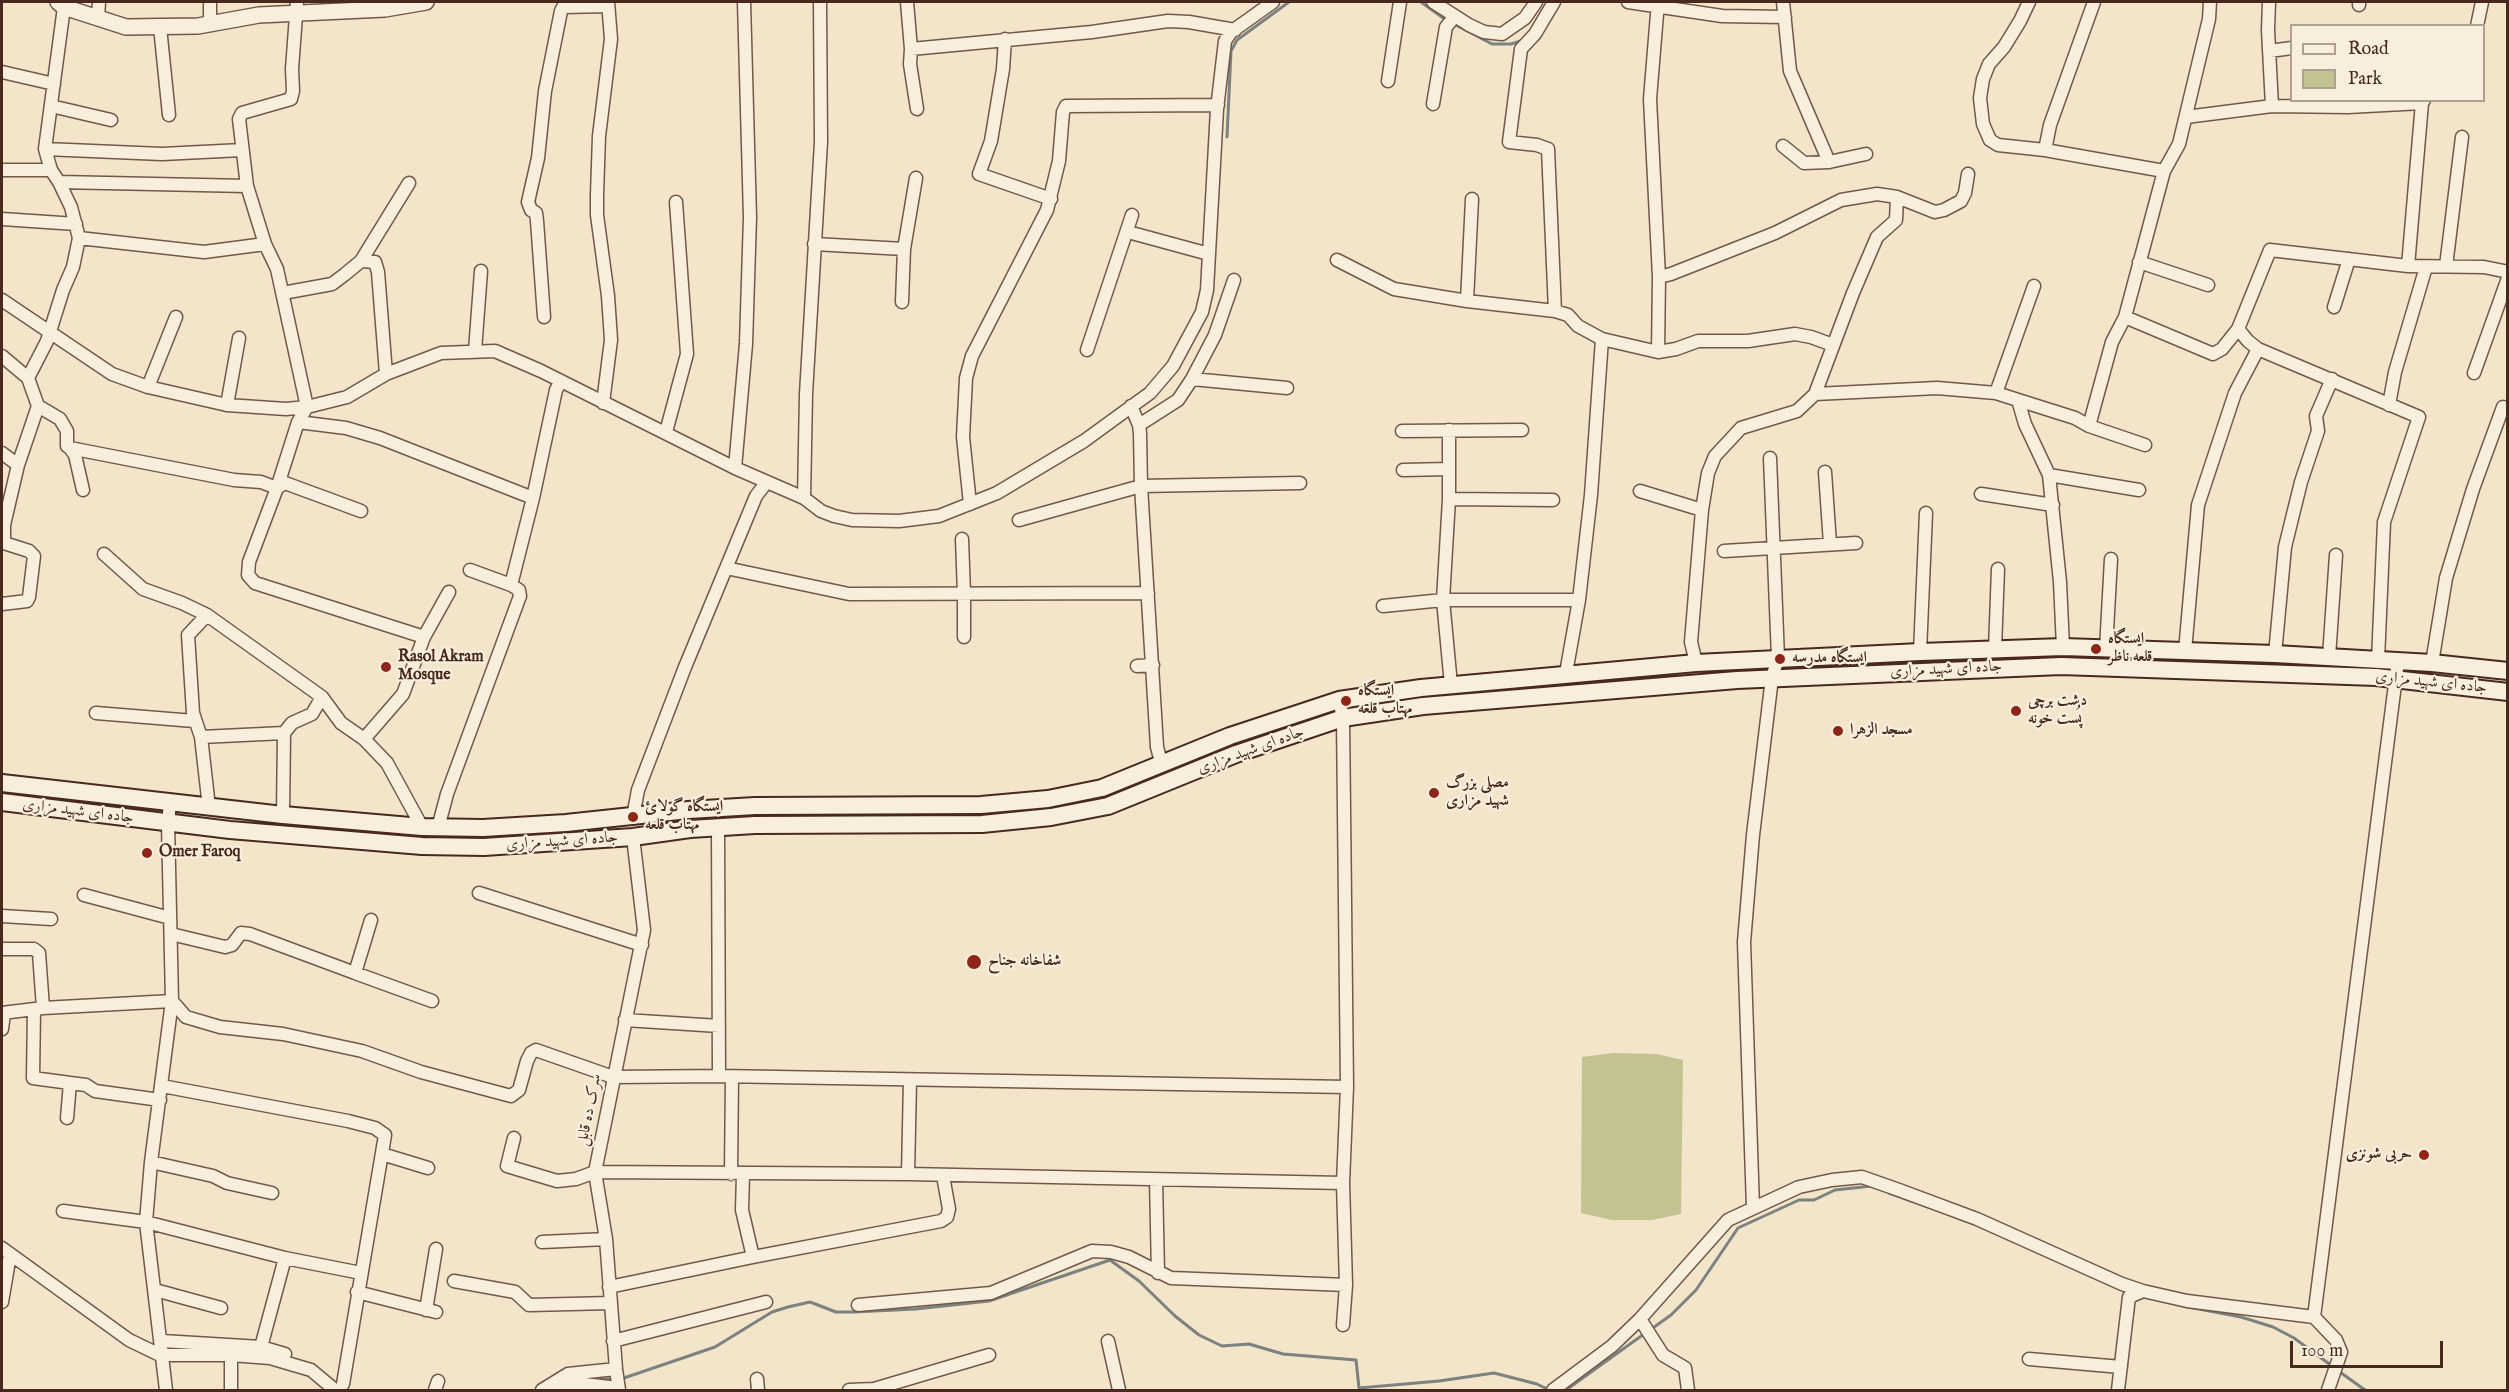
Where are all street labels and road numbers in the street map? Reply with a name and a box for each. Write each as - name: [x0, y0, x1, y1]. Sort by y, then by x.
- street label: جاده ای شهید مزاری: [1890, 657, 2002, 683]
- street label: جاده ای شهید مزاری: [2374, 668, 2488, 698]
- street label: جاده ای شهید مزاری: [1195, 723, 1307, 779]
- street label: جاده ای شهید مزاری: [21, 796, 135, 828]
- street label: جاده ای شهید مزاری: [505, 829, 619, 855]
- street label: سرک ده قابل: [574, 1072, 606, 1148]

